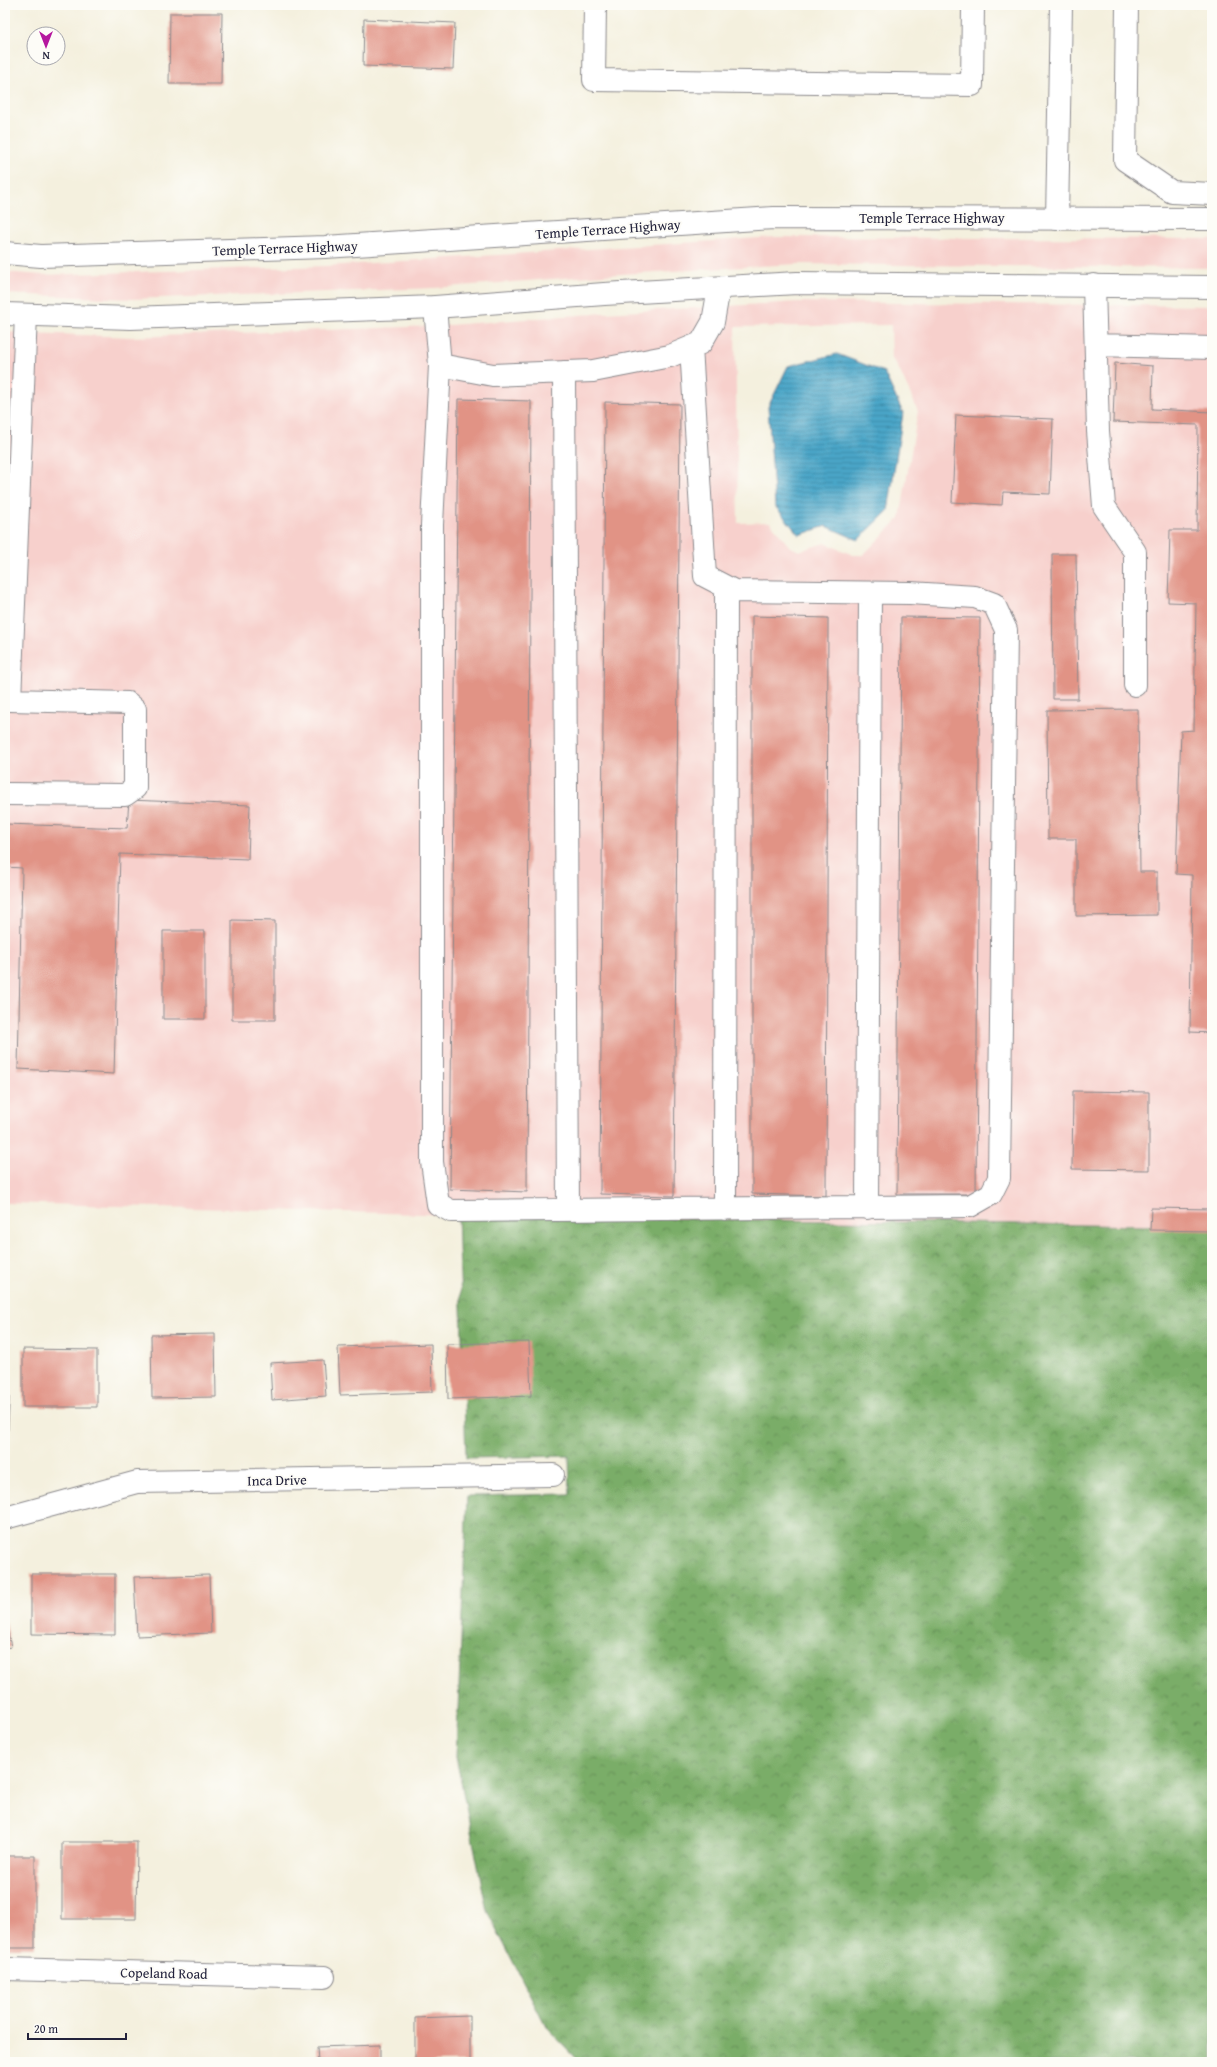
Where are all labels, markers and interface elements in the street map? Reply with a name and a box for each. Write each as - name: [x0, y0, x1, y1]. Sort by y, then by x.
- north arrow: [26, 26, 66, 66]
- text: N: [42, 48, 50, 64]
- street label: Temple Terrace Highway: [859, 208, 1005, 228]
- street label: Temple Terrace Highway: [535, 214, 681, 244]
- street label: Temple Terrace Highway: [212, 235, 358, 261]
- street label: Inca Drive: [247, 1469, 307, 1491]
- street label: Copeland Road: [120, 1962, 208, 1984]
- scale bar: [28, 2015, 126, 2041]
- text: 20 m: [34, 2020, 58, 2037]

